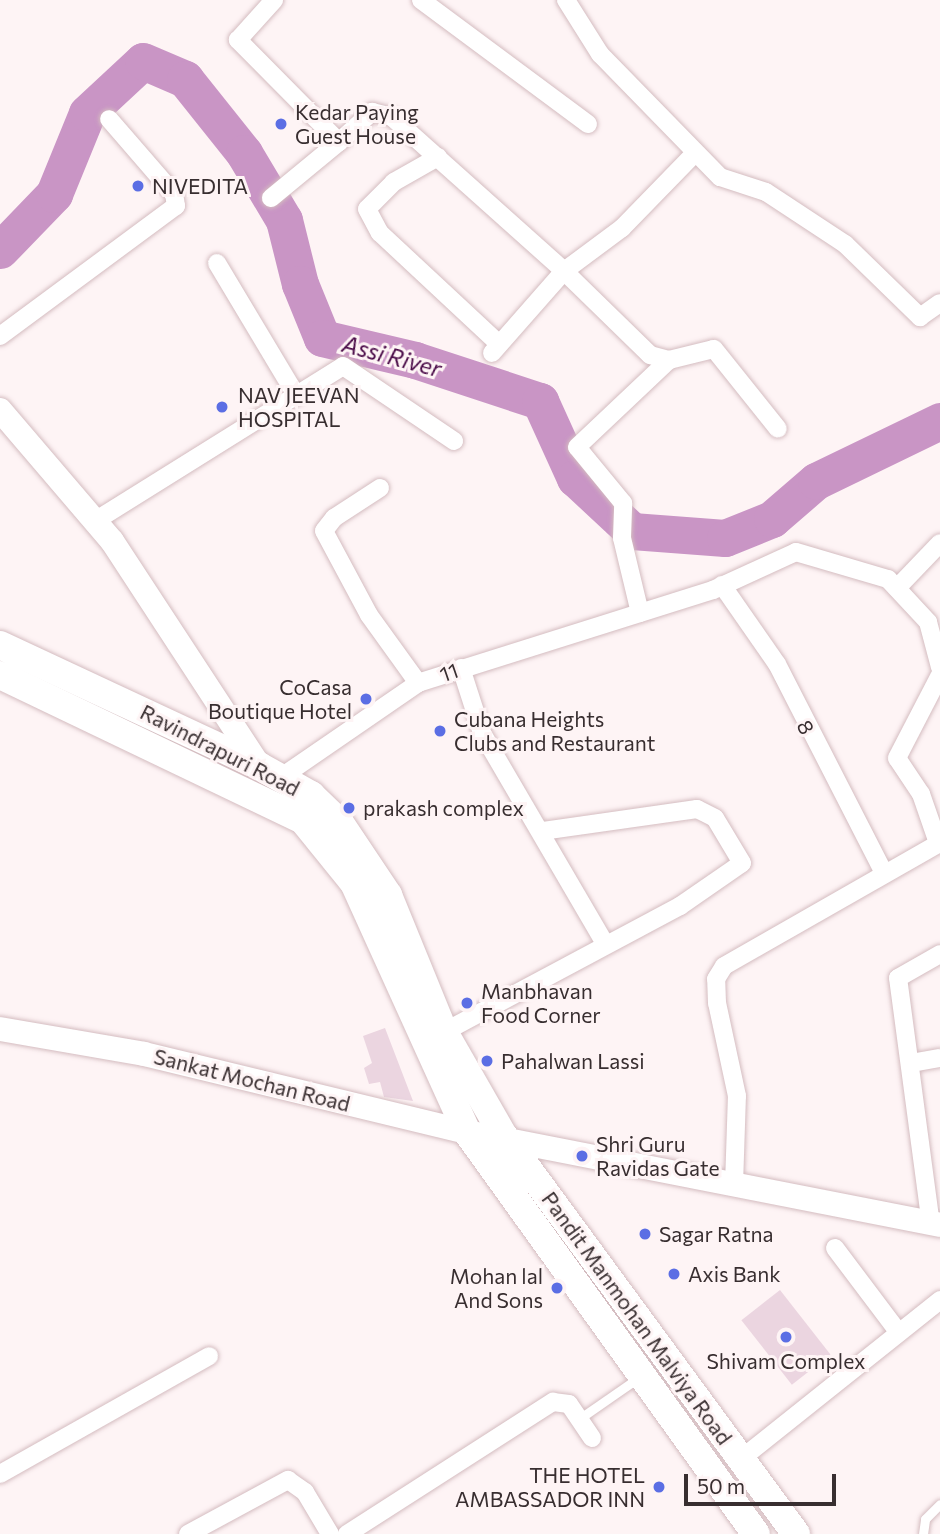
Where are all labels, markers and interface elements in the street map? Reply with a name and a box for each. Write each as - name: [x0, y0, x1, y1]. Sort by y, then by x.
- place label: Kedar Paying Guest House: [295, 99, 419, 149]
- marker: Kedar Paying Guest House: [273, 116, 289, 132]
- place label: NIVEDITA: [152, 173, 248, 199]
- marker: NIVEDITA: [130, 178, 146, 194]
- water label: Assi River: [339, 330, 445, 382]
- place label: NAV JEEVAN HOSPITAL: [238, 382, 359, 432]
- marker: NAV JEEVAN HOSPITAL: [212, 397, 232, 417]
- street label: 11: [436, 657, 462, 687]
- place label: CoCasa Boutique Hotel: [208, 674, 352, 724]
- marker: CoCasa Boutique Hotel: [358, 691, 374, 707]
- street label: Ravindrapuri Road: [136, 699, 304, 801]
- place label: Cubana Heights Clubs and Restaurant: [454, 706, 655, 756]
- street label: 8: [792, 716, 820, 738]
- marker: Cubana Heights Clubs and Restaurant: [432, 723, 448, 739]
- place label: prakash complex: [363, 795, 524, 821]
- marker: prakash complex: [341, 800, 357, 816]
- place label: Manbhavan Food Corner: [481, 978, 601, 1028]
- marker: Manbhavan Food Corner: [459, 995, 475, 1011]
- street label: Sankat Mochan Road: [151, 1043, 353, 1117]
- place label: Pahalwan Lassi: [501, 1048, 645, 1074]
- marker: Pahalwan Lassi: [479, 1053, 495, 1069]
- place label: Shri Guru Ravidas Gate: [596, 1131, 720, 1181]
- marker: Shri Guru Ravidas Gate: [574, 1148, 590, 1164]
- street label: Pandit Manmohan Malviya Road: [537, 1187, 737, 1449]
- place label: Sagar Ratna: [659, 1221, 774, 1247]
- marker: Sagar Ratna: [637, 1226, 653, 1242]
- place label: Axis Bank: [688, 1261, 781, 1287]
- place label: Mohan lal And Sons: [450, 1263, 543, 1313]
- marker: Axis Bank: [666, 1266, 682, 1282]
- marker: Mohan lal And Sons: [549, 1280, 565, 1296]
- marker: Shivam Complex: [778, 1329, 794, 1345]
- place label: Shivam Complex: [707, 1348, 865, 1374]
- scale bar: [688, 1460, 840, 1504]
- place label: THE HOTEL AMBASSADOR INN: [455, 1462, 645, 1512]
- text: 50 m: [697, 1473, 745, 1498]
- marker: THE HOTEL AMBASSADOR INN: [651, 1479, 667, 1495]

